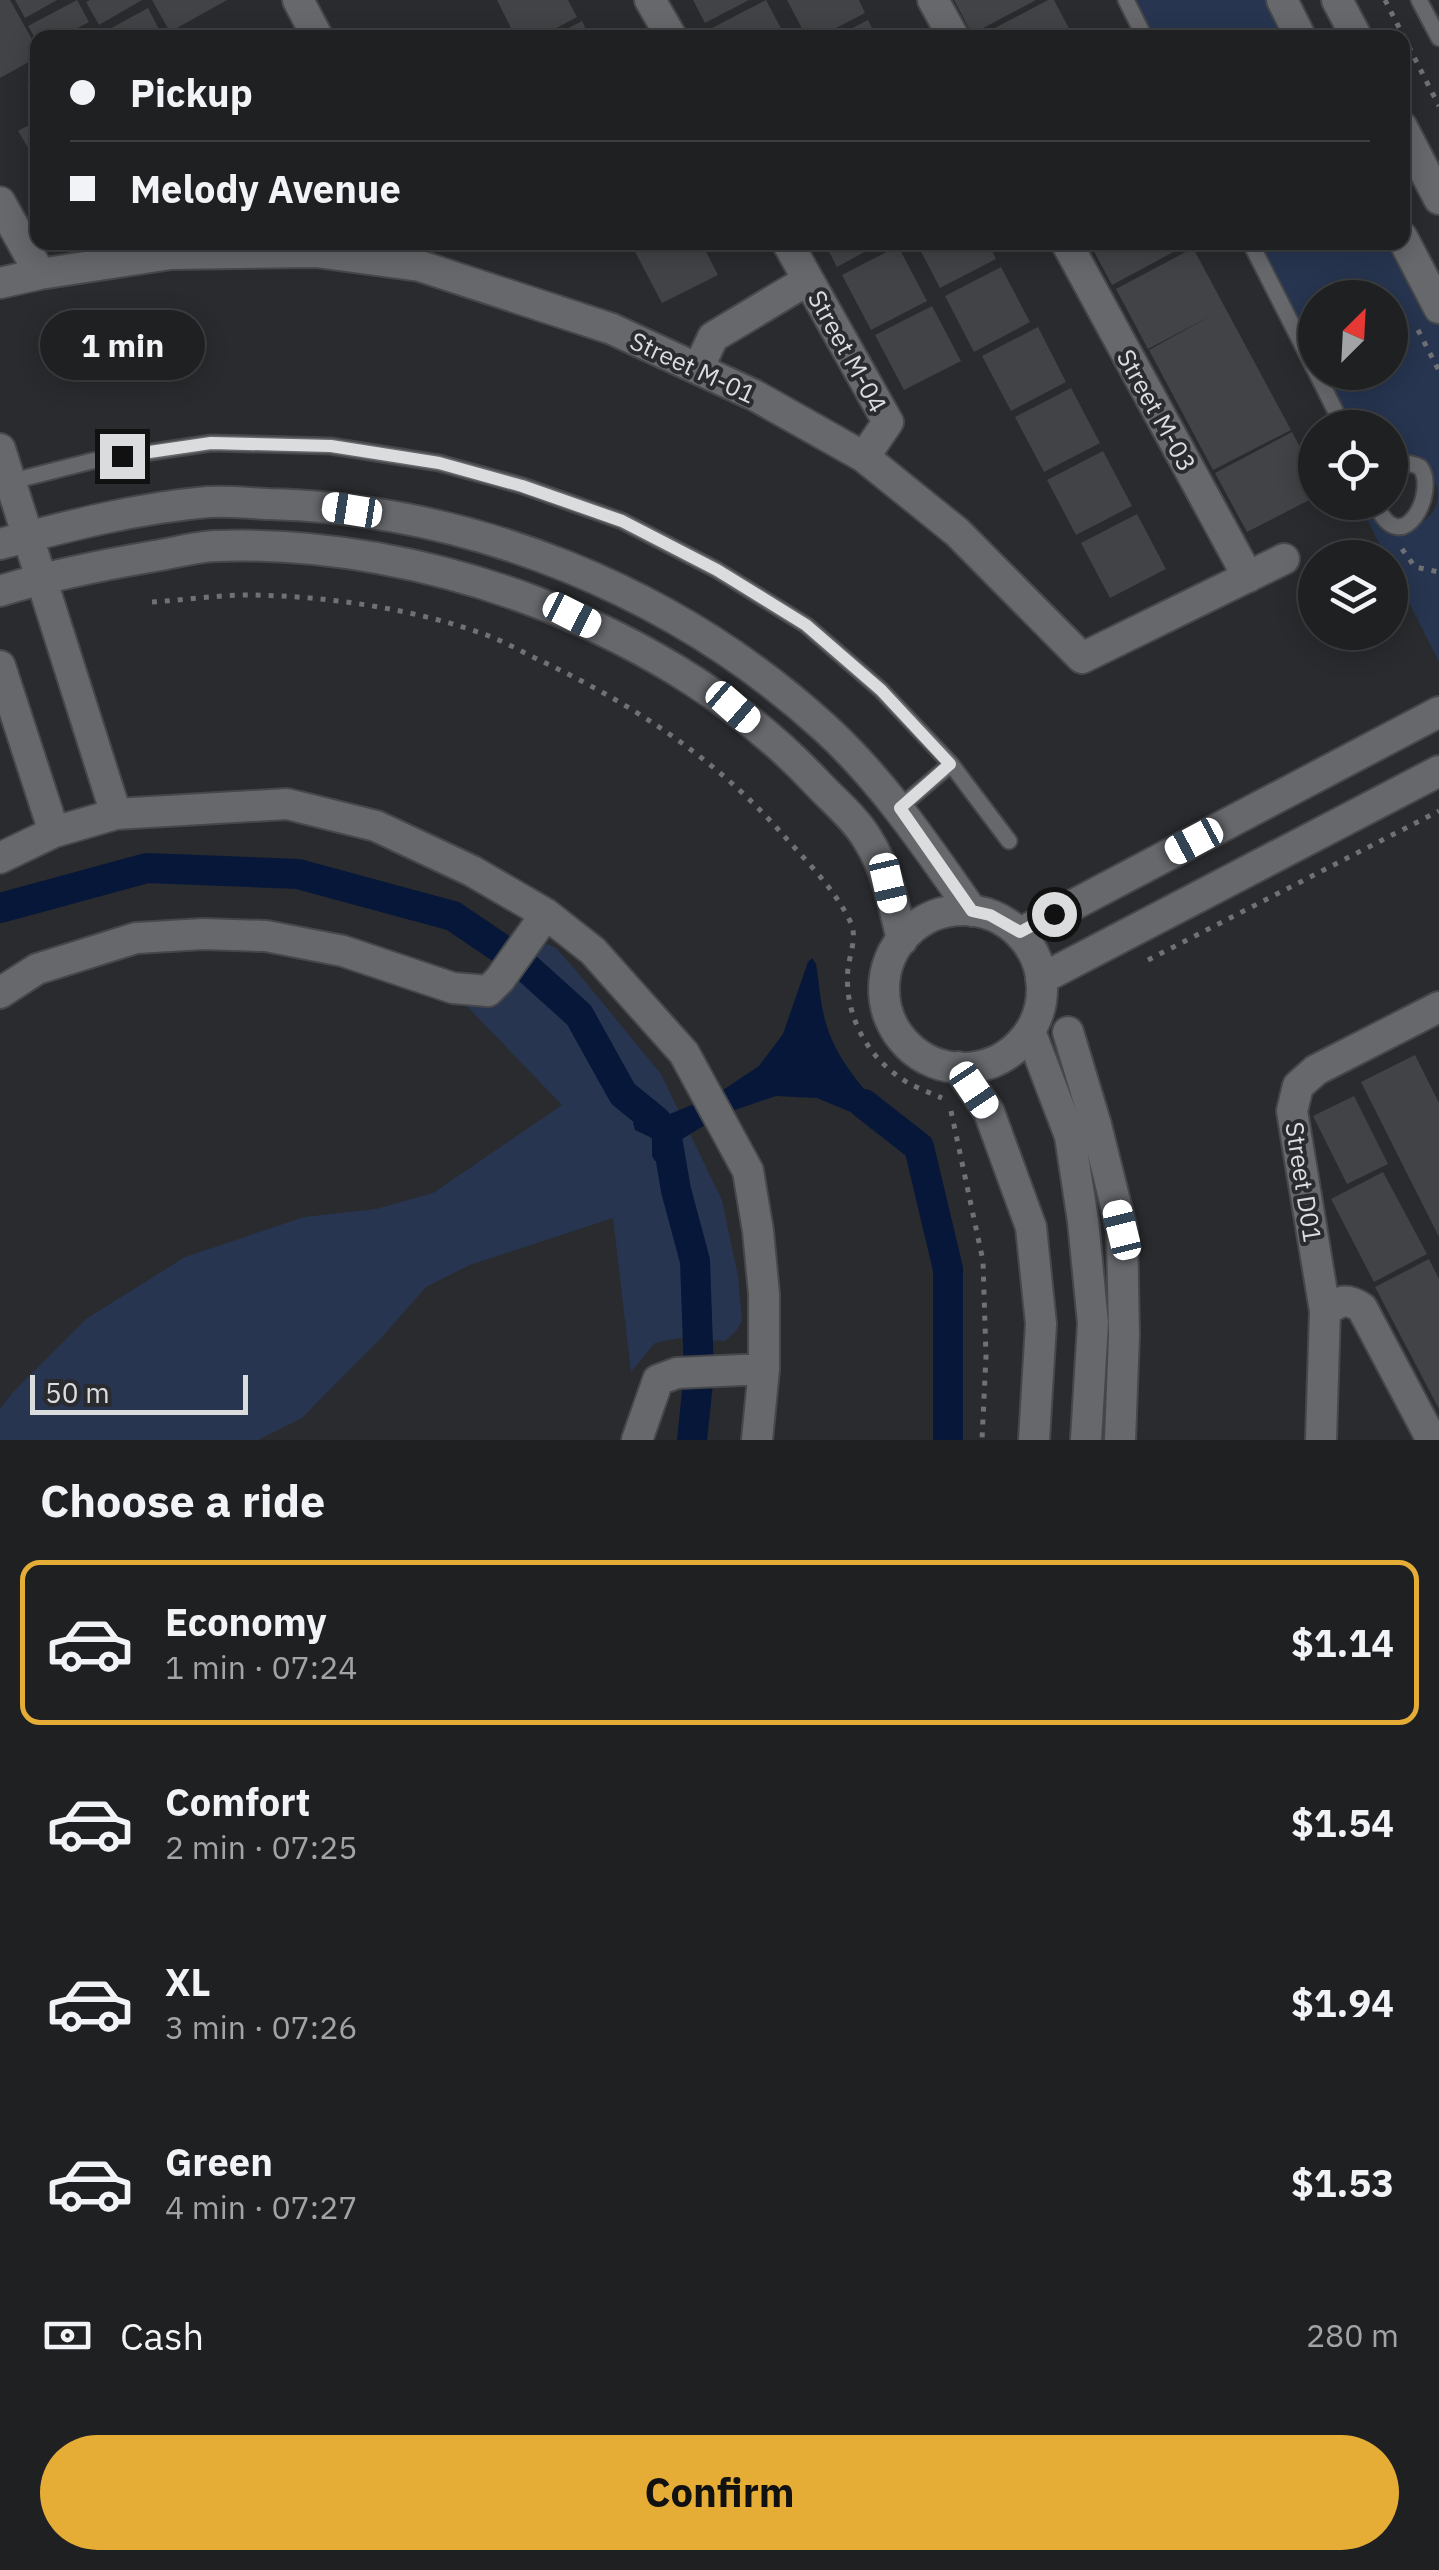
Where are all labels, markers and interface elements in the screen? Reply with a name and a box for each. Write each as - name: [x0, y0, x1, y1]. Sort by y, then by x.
- text: Pickup: [130, 68, 253, 117]
- text: Melody Avenue: [130, 164, 401, 213]
- north arrow: [1298, 280, 1408, 390]
- map controls: [1298, 280, 1408, 650]
- street label: Street M-04: [801, 284, 895, 418]
- callout: 1 min: [39, 311, 204, 381]
- text: 1 min: [81, 324, 164, 366]
- street label: Street M-01: [625, 324, 761, 410]
- street label: Street M-03: [1110, 343, 1204, 477]
- button: locate: [1298, 410, 1408, 520]
- route end: [100, 434, 145, 479]
- car: [320, 490, 384, 530]
- button: layers: [1298, 540, 1408, 650]
- car: [538, 588, 606, 642]
- car: [701, 676, 765, 738]
- car: [1160, 814, 1228, 868]
- car: [867, 850, 909, 916]
- route start: [1032, 892, 1077, 937]
- car: [945, 1057, 1003, 1123]
- street label: Street D01: [1278, 1120, 1330, 1244]
- car: [1100, 1197, 1144, 1263]
- scale bar: [30, 1370, 248, 1414]
- text: 50 m: [45, 1374, 110, 1411]
- text: Choose a ride: [40, 1471, 325, 1529]
- text: Economy: [165, 1597, 327, 1646]
- icon: car: [45, 1598, 135, 1688]
- text: $1.14: [1291, 1618, 1394, 1667]
- text: 1 min · 07:24: [165, 1646, 358, 1688]
- text: Comfort: [165, 1777, 310, 1826]
- icon: car: [45, 1778, 135, 1868]
- text: $1.54: [1291, 1798, 1394, 1847]
- text: 2 min · 07:25: [165, 1826, 358, 1868]
- text: XL: [165, 1957, 211, 2006]
- icon: car: [45, 1958, 135, 2048]
- text: $1.94: [1291, 1978, 1394, 2027]
- text: 3 min · 07:26: [165, 2006, 358, 2048]
- text: Green: [165, 2137, 273, 2186]
- icon: car: [45, 2138, 135, 2228]
- text: $1.53: [1291, 2158, 1394, 2207]
- text: 4 min · 07:27: [165, 2186, 358, 2228]
- icon: cash: [40, 2308, 95, 2363]
- text: Cash: [120, 2311, 204, 2360]
- text: 280 m: [1306, 2314, 1399, 2356]
- button: Confirm: [40, 2435, 1399, 2550]

